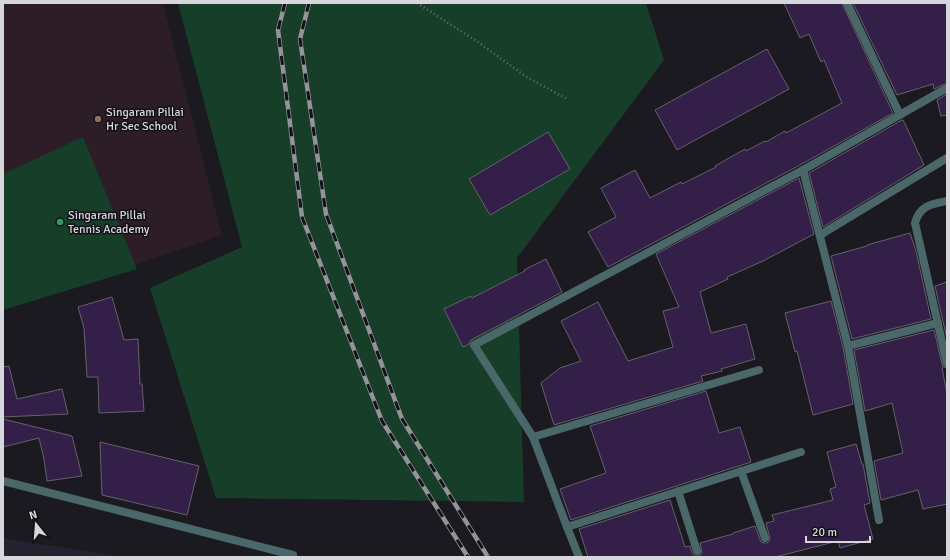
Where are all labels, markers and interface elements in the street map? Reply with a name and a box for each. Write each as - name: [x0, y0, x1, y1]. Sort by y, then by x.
- place label: Singaram Pillai Hr Sec School: [106, 105, 184, 134]
- marker: Singaram Pillai Hr Sec School: [93, 114, 103, 124]
- place label: Singaram Pillai Tennis Academy: [68, 208, 150, 237]
- marker: Singaram Pillai Tennis Academy: [55, 217, 65, 227]
- north arrow: [16, 504, 56, 544]
- text: N: [28, 508, 39, 522]
- scale bar: [806, 518, 870, 544]
- text: 20 m: [812, 525, 837, 540]

